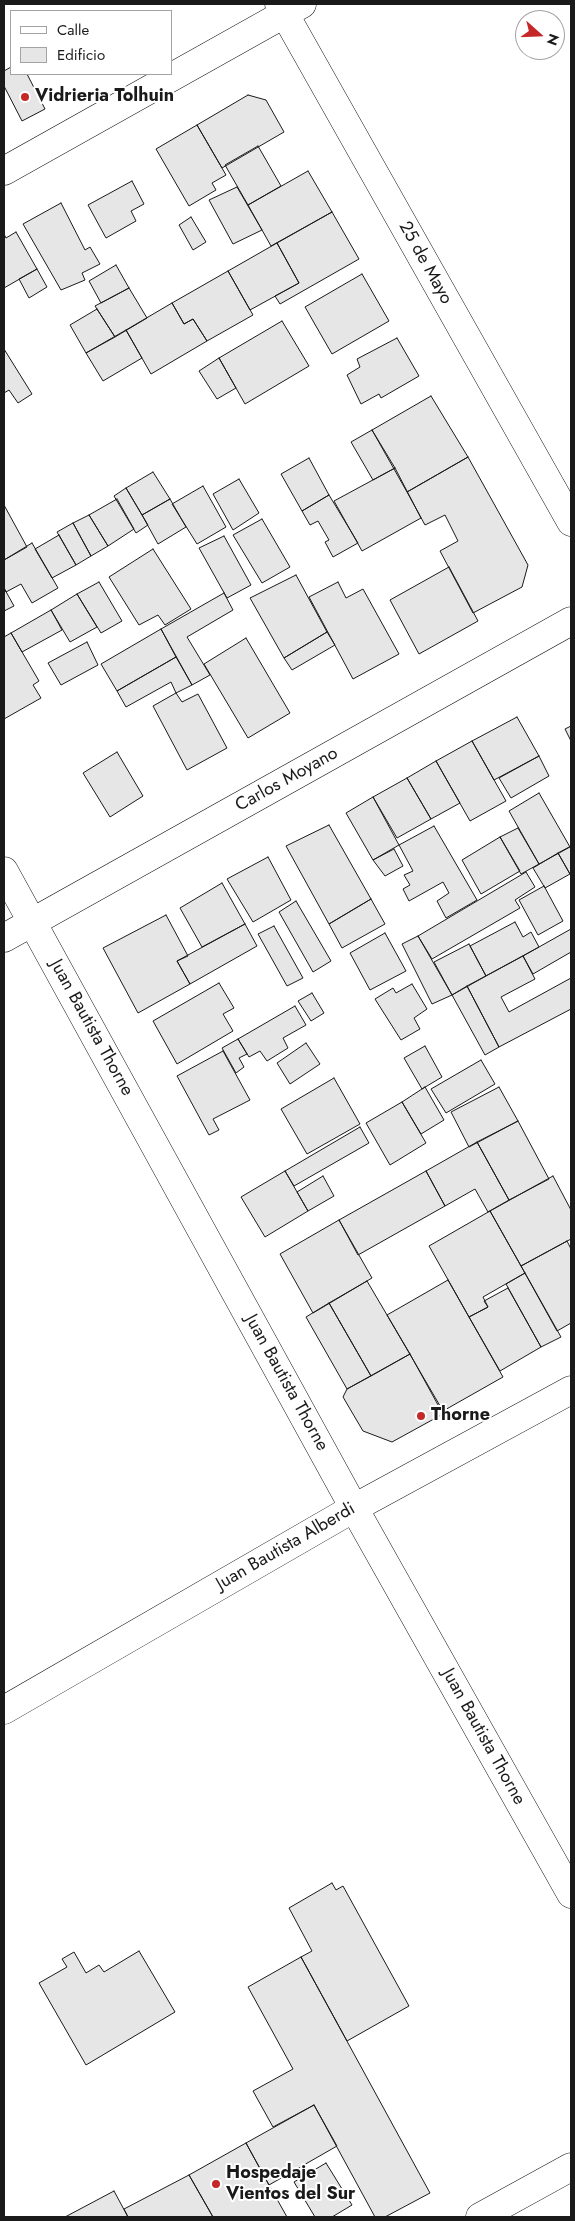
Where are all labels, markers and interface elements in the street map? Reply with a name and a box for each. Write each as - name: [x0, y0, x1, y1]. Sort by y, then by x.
- legend: [10, 10, 172, 75]
- north arrow: [515, 10, 565, 60]
- text: Calle: [57, 19, 89, 41]
- text: N: [542, 31, 564, 48]
- text: Edificio: [57, 44, 105, 66]
- place label: Vidrieria Tolhuin: [35, 86, 174, 108]
- marker: Vidrieria Tolhuin: [19, 91, 31, 103]
- street label: 25 de Mayo: [393, 218, 457, 308]
- street label: Carlos Moyano: [232, 743, 342, 817]
- street label: Juan Bautista Thorne: [45, 956, 137, 1100]
- street label: Juan Bautista Thorne: [240, 1311, 332, 1455]
- place label: Thorne: [431, 1405, 490, 1427]
- marker: Thorne: [415, 1410, 427, 1422]
- street label: Juan Bautista Alberdi: [213, 1498, 359, 1596]
- street label: Juan Bautista Thorne: [437, 1665, 529, 1809]
- place label: Hospedaje Vientos del Sur: [226, 2163, 355, 2206]
- marker: Hospedaje Vientos del Sur: [210, 2178, 222, 2190]

